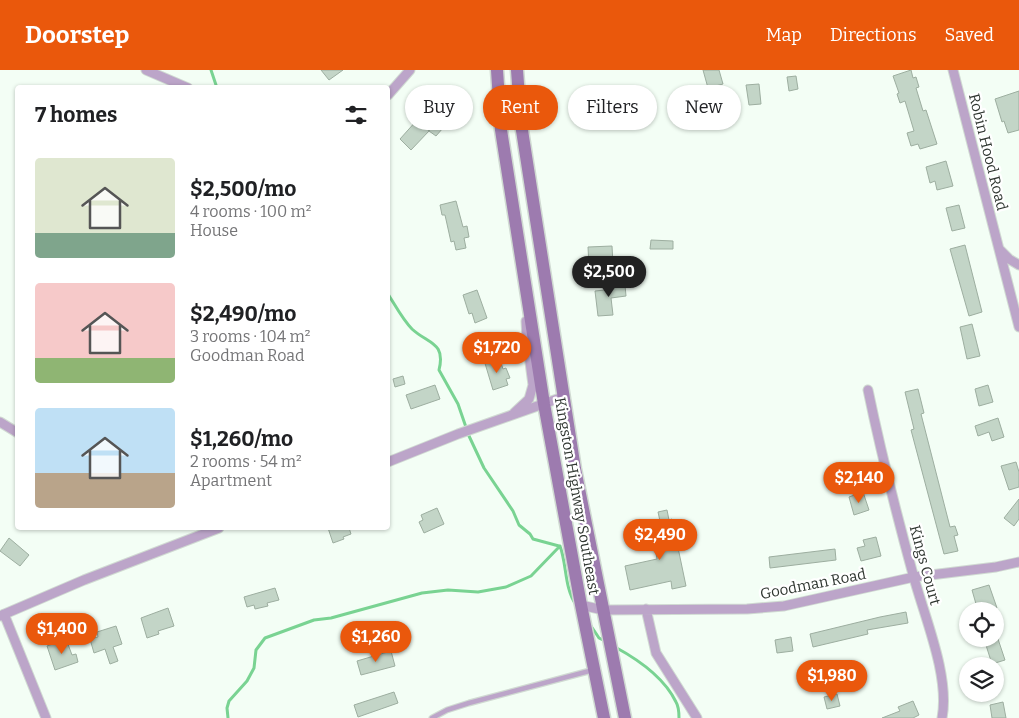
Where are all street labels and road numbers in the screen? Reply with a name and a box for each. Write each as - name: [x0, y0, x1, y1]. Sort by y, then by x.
- street label: Robin Hood Road: [965, 92, 1011, 212]
- street label: Kingston Highway Southeast: [551, 396, 603, 597]
- street label: Kings Court: [906, 523, 944, 607]
- street label: Goodman Road: [759, 565, 868, 603]

